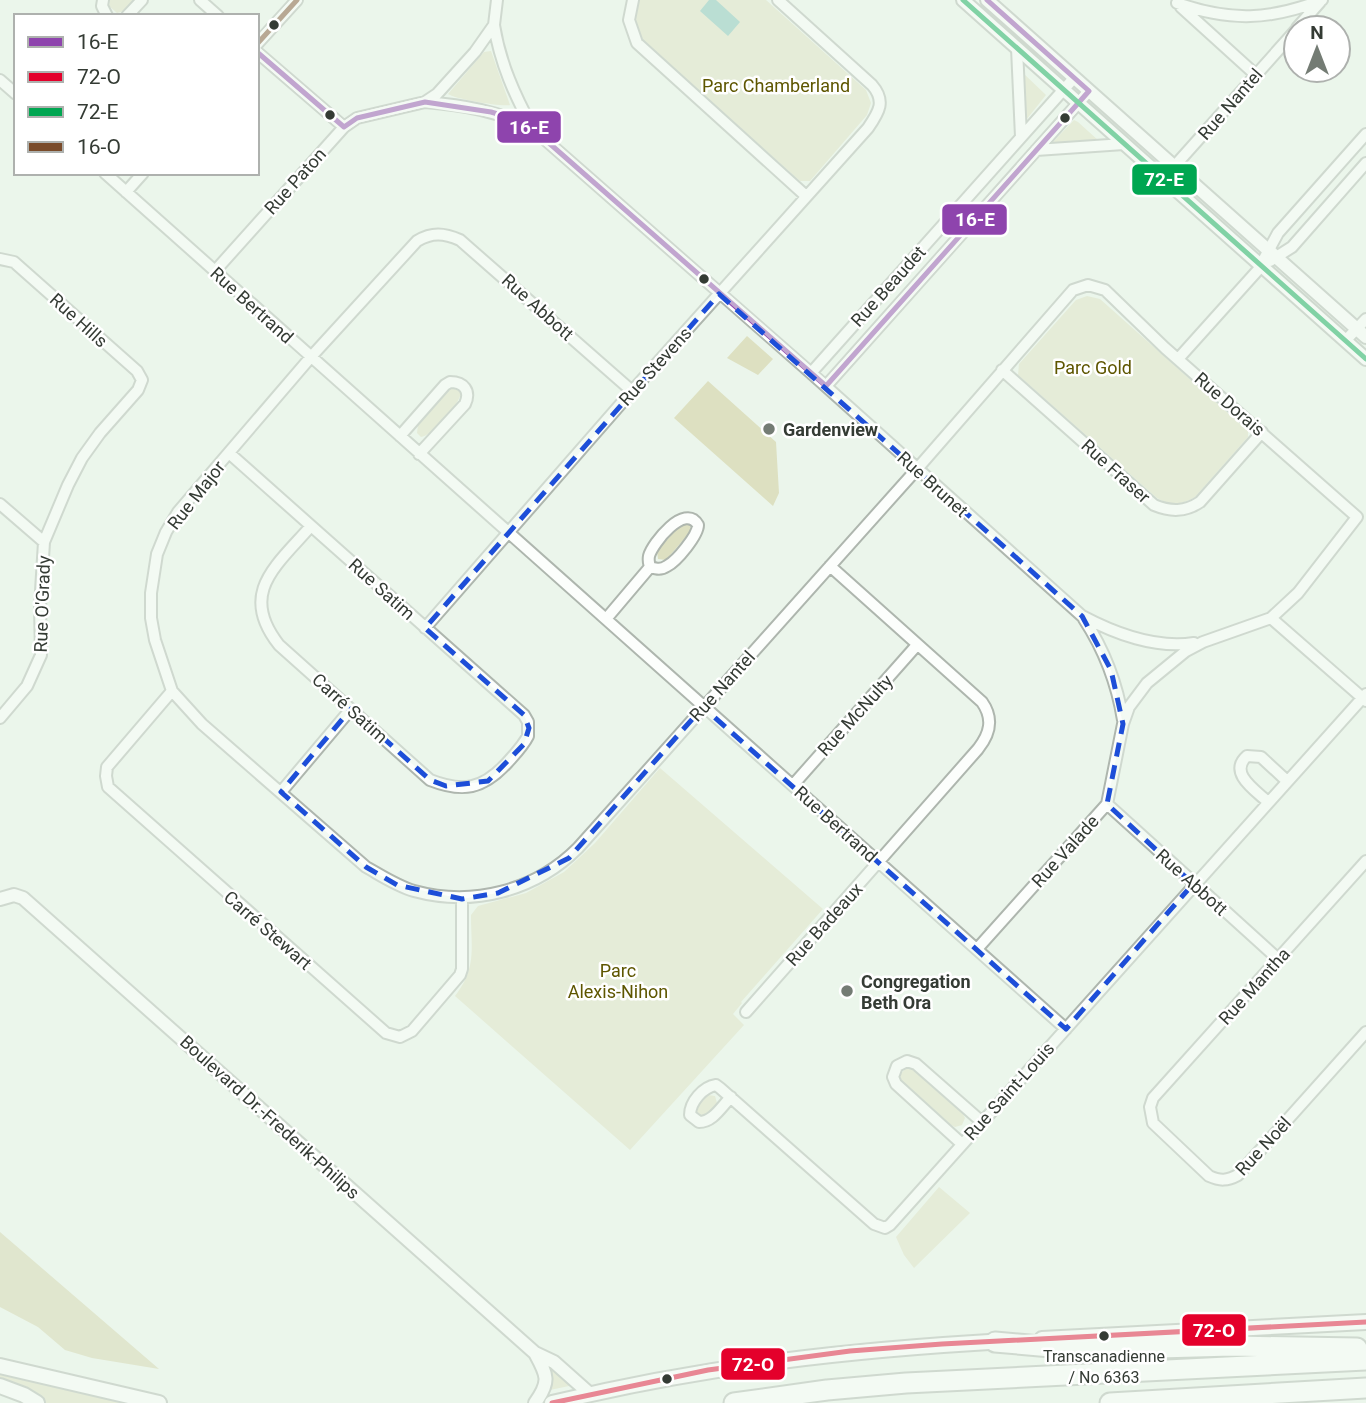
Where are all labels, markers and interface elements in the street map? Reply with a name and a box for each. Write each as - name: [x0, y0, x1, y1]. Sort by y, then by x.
- legend: [14, 14, 259, 175]
- north arrow: [1282, 14, 1352, 84]
- unlabelled marker: [267, 18, 281, 32]
- text: N: [1310, 21, 1324, 44]
- text: 16-E: [77, 30, 118, 54]
- street label: Rue Nantel: [1193, 64, 1267, 144]
- text: 72-O: [77, 65, 121, 89]
- park label: Parc Chamberland: [702, 75, 850, 96]
- text: 72-E: [77, 100, 118, 124]
- unlabelled marker: [323, 108, 337, 122]
- line badge: 16-E: [496, 110, 562, 144]
- unlabelled marker: [1058, 111, 1072, 125]
- text: 16-E: [509, 116, 549, 139]
- text: 16-O: [77, 135, 121, 159]
- street label: Rue Paton: [260, 144, 330, 218]
- line badge: 72-E: [1131, 163, 1198, 196]
- text: 72-E: [1144, 168, 1184, 191]
- line badge: 16-E: [941, 203, 1008, 236]
- text: 16-E: [955, 208, 995, 231]
- street label: Rue Beaudet: [846, 241, 930, 331]
- street label: Rue Bertrand: [206, 262, 298, 348]
- street label: Rue Abbott: [498, 269, 578, 345]
- unlabelled marker: [697, 272, 711, 286]
- street label: Rue Hills: [46, 289, 112, 351]
- street label: Rue Stevens: [614, 322, 696, 410]
- park label: Parc Gold: [1054, 357, 1132, 378]
- street label: Rue Dorais: [1191, 368, 1269, 440]
- place label: Gardenview: [783, 419, 878, 440]
- marker: Gardenview: [761, 421, 777, 437]
- street label: Rue Fraser: [1077, 435, 1155, 507]
- street label: Rue Brunet: [893, 447, 973, 521]
- street label: Rue Major: [163, 457, 229, 533]
- street label: Rue Satim: [345, 554, 419, 624]
- street label: Rue O'Grady: [30, 555, 54, 653]
- street label: Rue Nantel: [685, 646, 759, 726]
- street label: Carré Satim: [308, 669, 392, 747]
- street label: Rue McNulty: [813, 670, 897, 760]
- street label: Rue Bertrand: [790, 781, 882, 867]
- street label: Rue Valade: [1027, 811, 1103, 891]
- street label: Rue Abbott: [1152, 844, 1232, 920]
- street label: Rue Badeaux: [781, 878, 867, 970]
- street label: Carré Stewart: [220, 886, 316, 974]
- street label: Rue Mantha: [1214, 943, 1294, 1029]
- park label: Parc Alexis-Nihon: [568, 960, 668, 1002]
- place label: Congregation Beth Ora: [861, 971, 970, 1013]
- marker: Congregation Beth Ora: [839, 983, 855, 999]
- street label: Boulevard Dr.-Frederik-Philips: [176, 1031, 364, 1203]
- street label: Rue Saint-Louis: [960, 1038, 1058, 1144]
- street label: Rue Noël: [1231, 1112, 1295, 1180]
- line badge: 72-O: [1181, 1313, 1247, 1347]
- text: 72-O: [1193, 1319, 1235, 1342]
- marker: Transcanadienne / No 6363: [1097, 1329, 1111, 1343]
- line badge: 72-O: [720, 1347, 786, 1381]
- place label: Transcanadienne / No 6363: [1043, 1347, 1165, 1387]
- text: 72-O: [732, 1353, 774, 1376]
- unlabelled marker: [660, 1372, 674, 1386]

